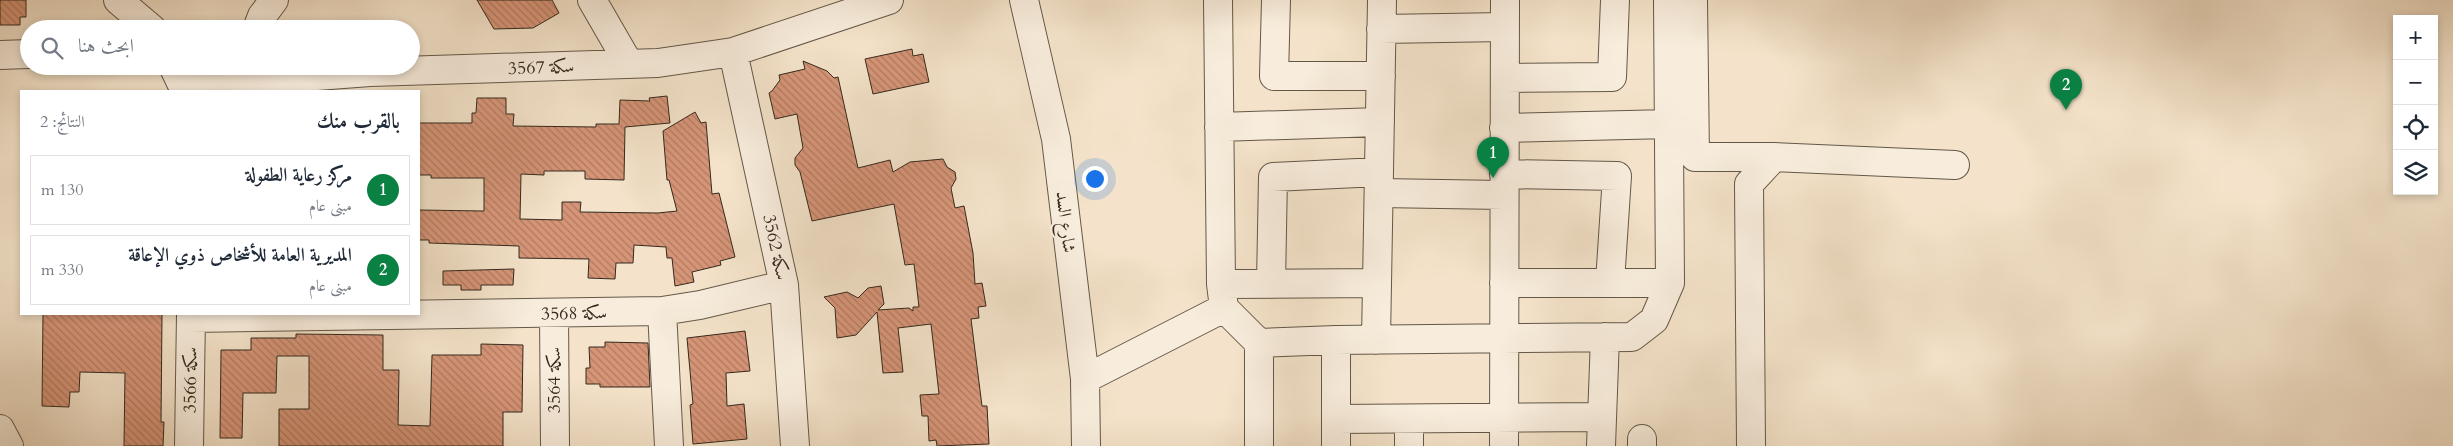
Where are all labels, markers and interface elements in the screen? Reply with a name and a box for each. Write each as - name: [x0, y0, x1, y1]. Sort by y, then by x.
- map controls: [2393, 15, 2438, 195]
- button: +: [2393, 15, 2438, 60]
- search box: [20, 20, 420, 75]
- text: ابحث هنا: [78, 33, 134, 59]
- icon: search: [38, 34, 66, 62]
- street label: سكة 3567: [507, 54, 575, 81]
- button: −: [2393, 60, 2438, 105]
- pin: 2: [2050, 69, 2082, 110]
- button: locate: [2393, 105, 2438, 150]
- text: بالقرب منك: [317, 107, 400, 136]
- text: النتائج: 2: [40, 111, 85, 133]
- pin: 1: [1477, 137, 1509, 178]
- button: layers: [2393, 150, 2438, 195]
- text: مركز رعاية الطفولة: [245, 162, 352, 188]
- your location: [1082, 166, 1108, 192]
- text: 130 m: [41, 179, 83, 201]
- text: 1: [379, 179, 387, 201]
- street label: شارع السد: [1047, 190, 1082, 255]
- text: مبنى عام: [309, 195, 352, 217]
- street label: سكة 3562: [756, 212, 795, 282]
- text: المديرية العامة للأشخاص ذوي الإعاقة: [128, 242, 352, 268]
- text: 330 m: [41, 259, 83, 281]
- text: 2: [379, 259, 387, 281]
- text: مبنى عام: [309, 275, 352, 297]
- street label: سكة 3568: [541, 300, 607, 327]
- street label: سكة 3566: [177, 347, 204, 413]
- street label: سكة 3564: [542, 347, 567, 413]

